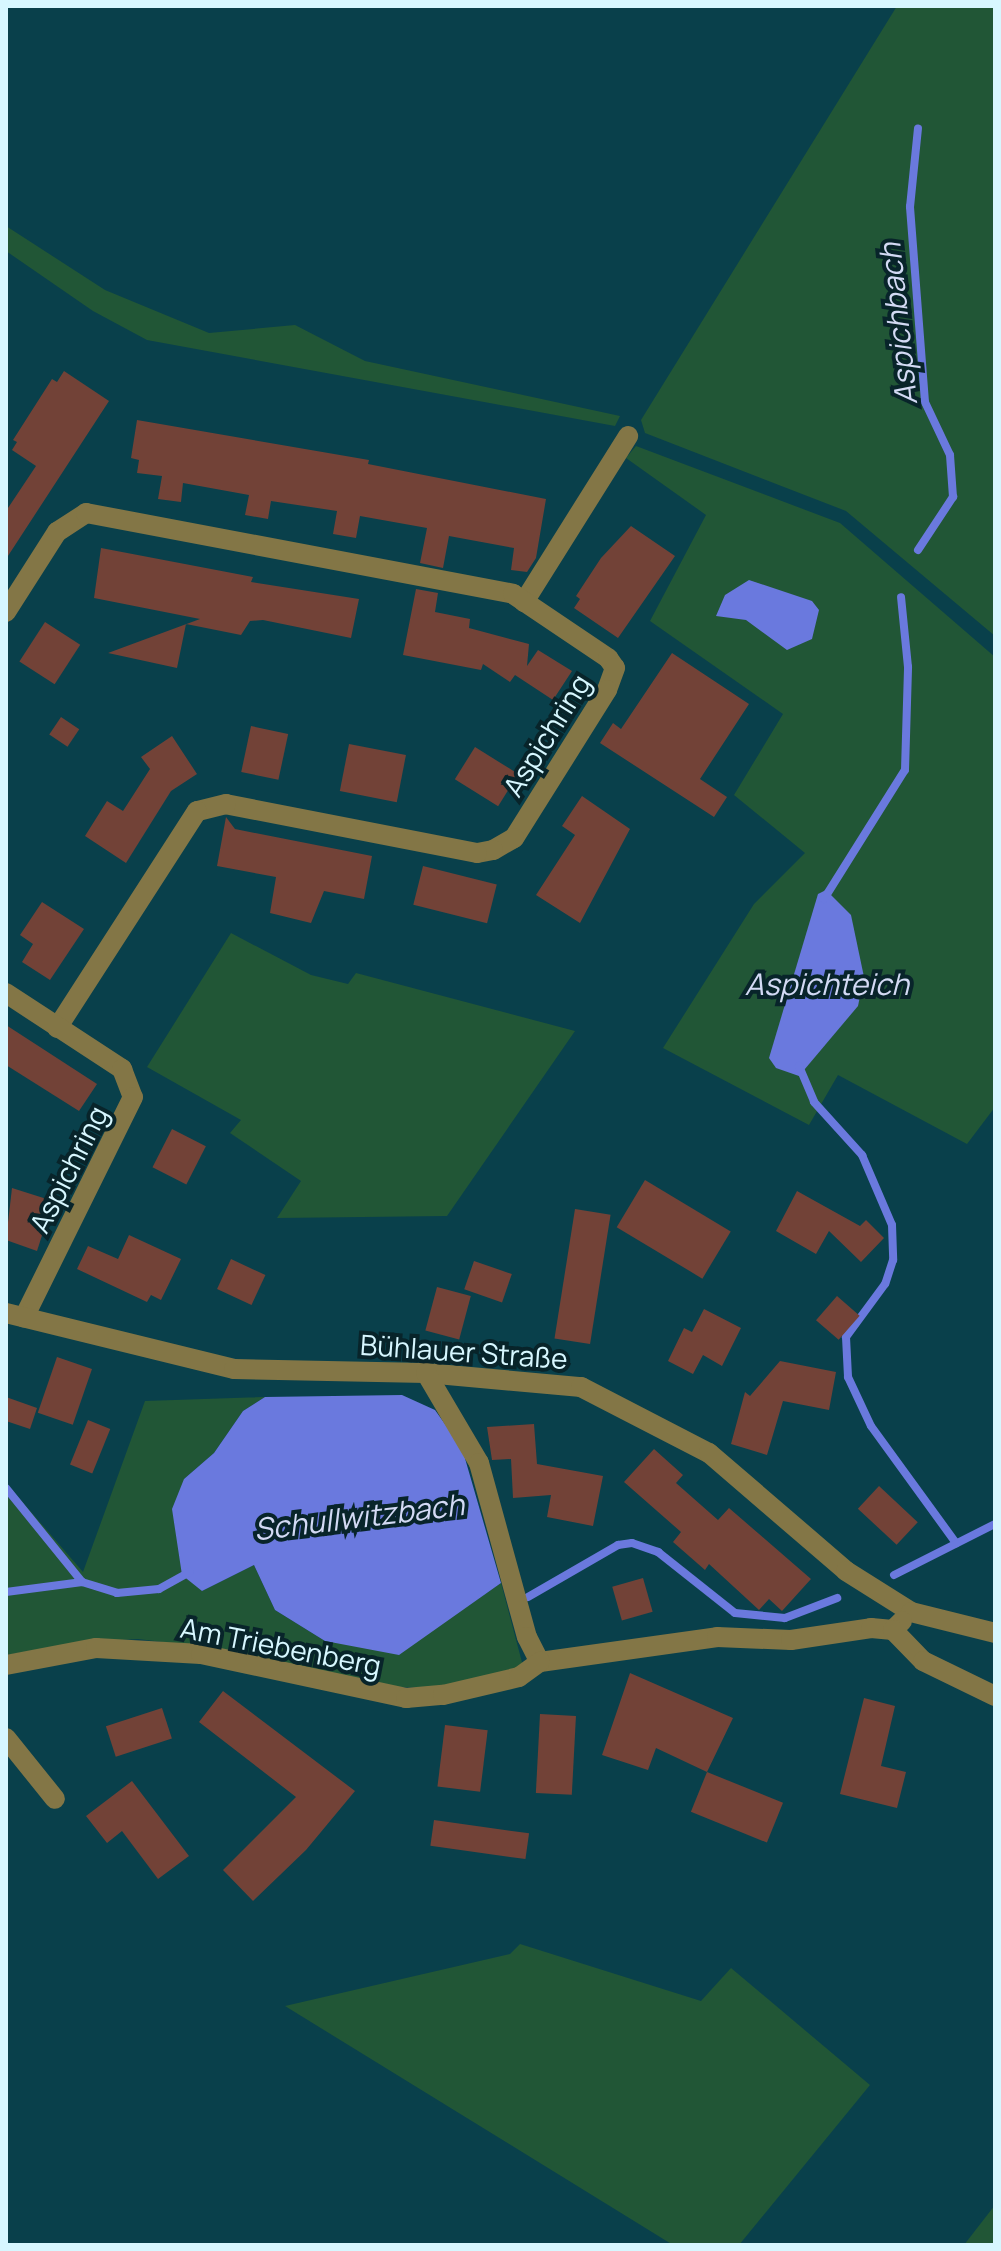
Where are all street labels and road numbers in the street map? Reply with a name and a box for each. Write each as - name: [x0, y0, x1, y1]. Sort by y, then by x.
- street label: Aspichring: [495, 668, 597, 802]
- street label: Aspichring: [22, 1100, 114, 1238]
- street label: Bühlauer Straße: [359, 1327, 569, 1375]
- street label: Am Triebenberg: [178, 1610, 384, 1682]

